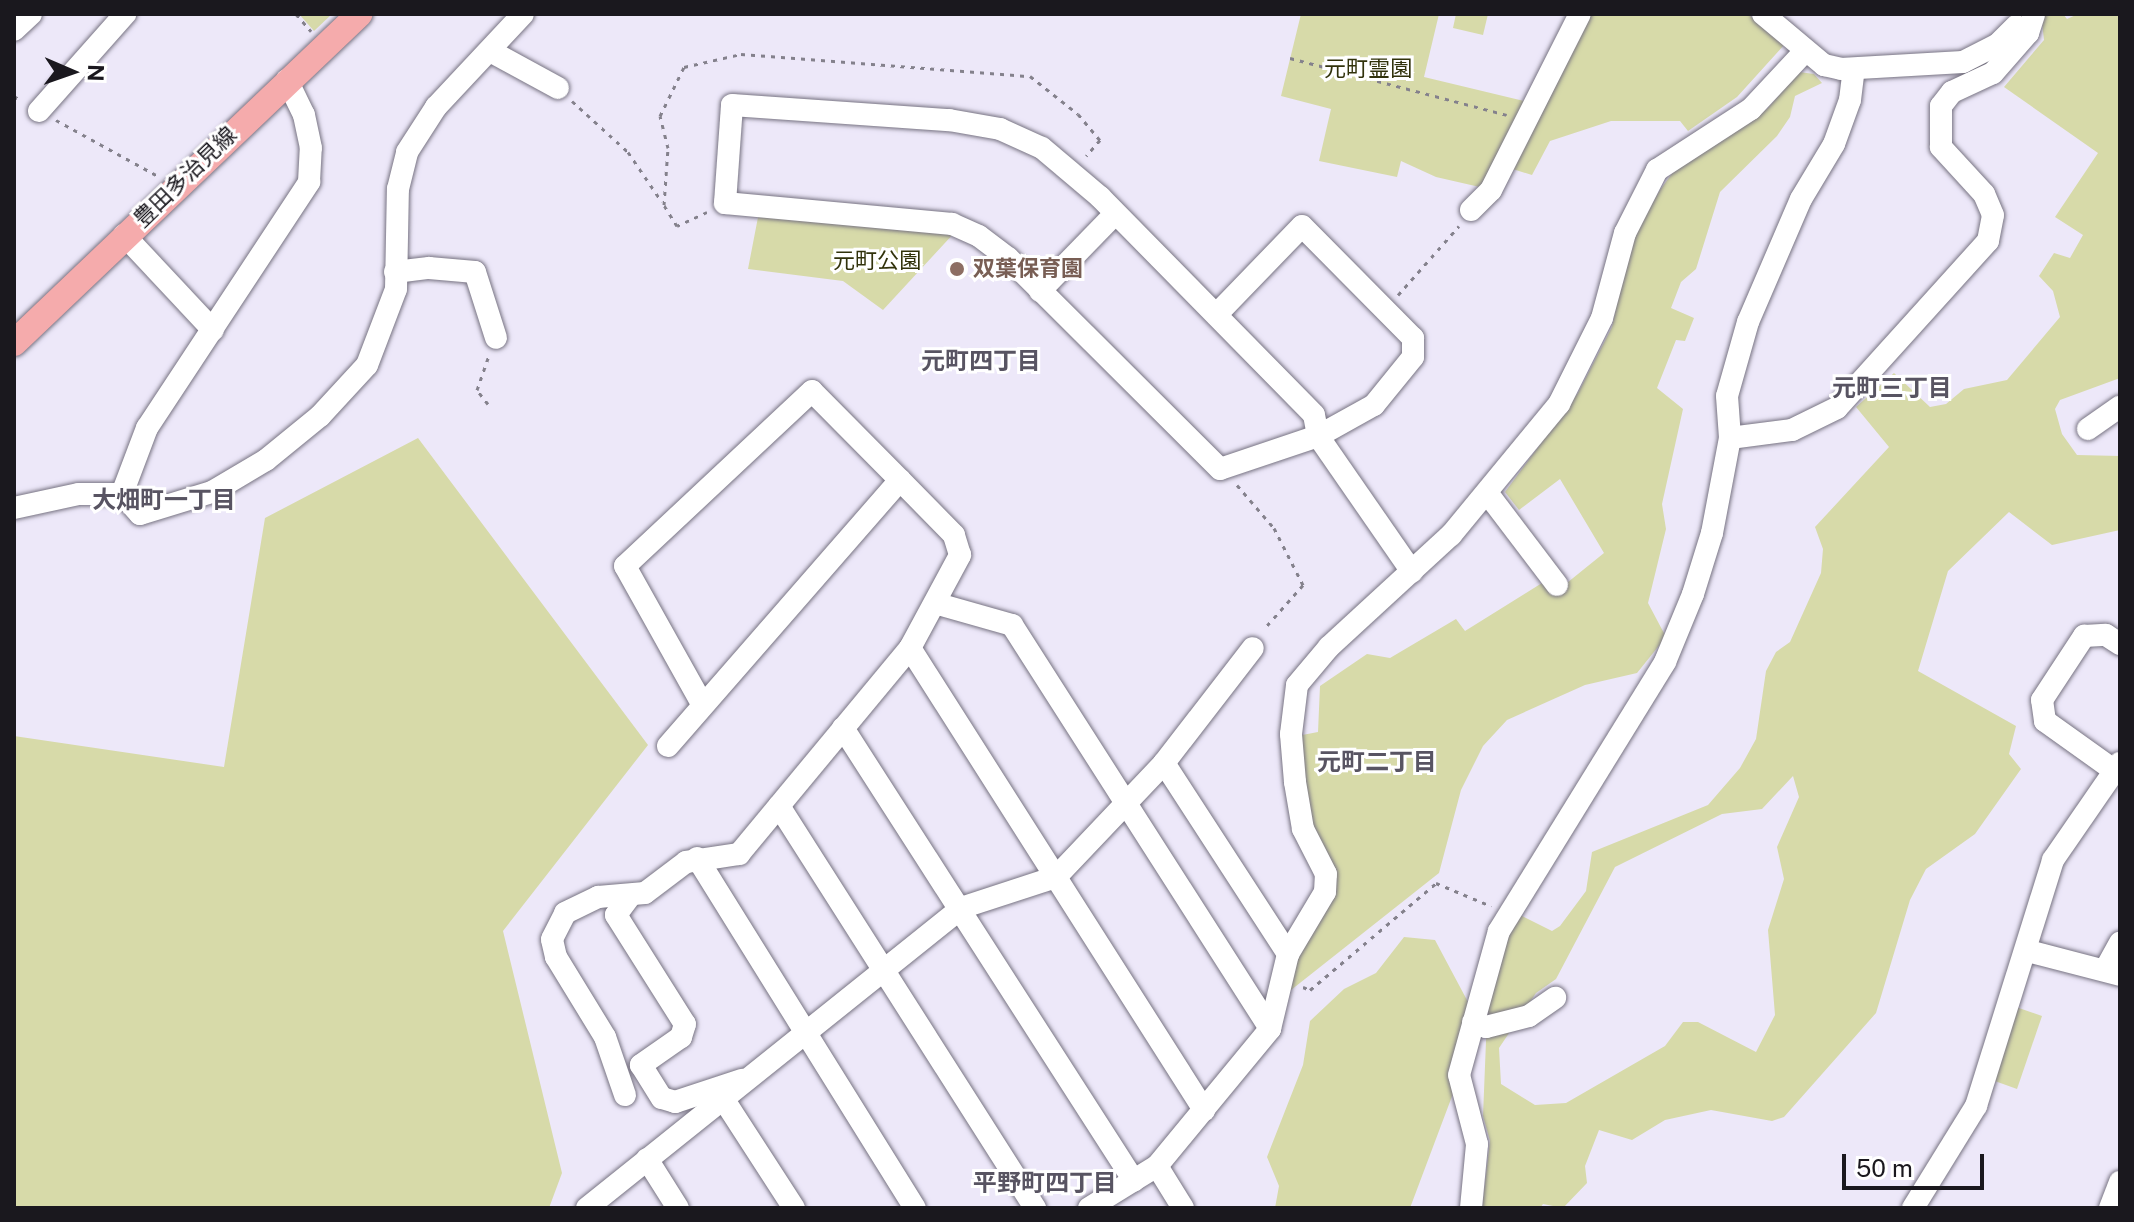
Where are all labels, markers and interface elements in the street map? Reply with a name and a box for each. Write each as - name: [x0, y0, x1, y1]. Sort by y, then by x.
- north arrow: [32, 32, 112, 112]
- park label: 元町霊園: [1324, 56, 1412, 82]
- text: N: [83, 64, 109, 82]
- street label: 豊田多治見線: [128, 122, 242, 232]
- park label: 元町公園: [833, 248, 921, 274]
- place label: 双葉保育園: [973, 256, 1083, 282]
- marker: 双葉保育園: [948, 260, 966, 278]
- district label: 元町四丁目: [921, 347, 1041, 375]
- district label: 元町三丁目: [1832, 374, 1952, 402]
- district label: 大畑町一丁目: [92, 486, 236, 514]
- district label: 元町二丁目: [1317, 748, 1437, 776]
- scale bar: [1846, 1138, 1988, 1188]
- text: 50 m: [1856, 1154, 1913, 1182]
- district label: 平野町四丁目: [973, 1169, 1117, 1197]

